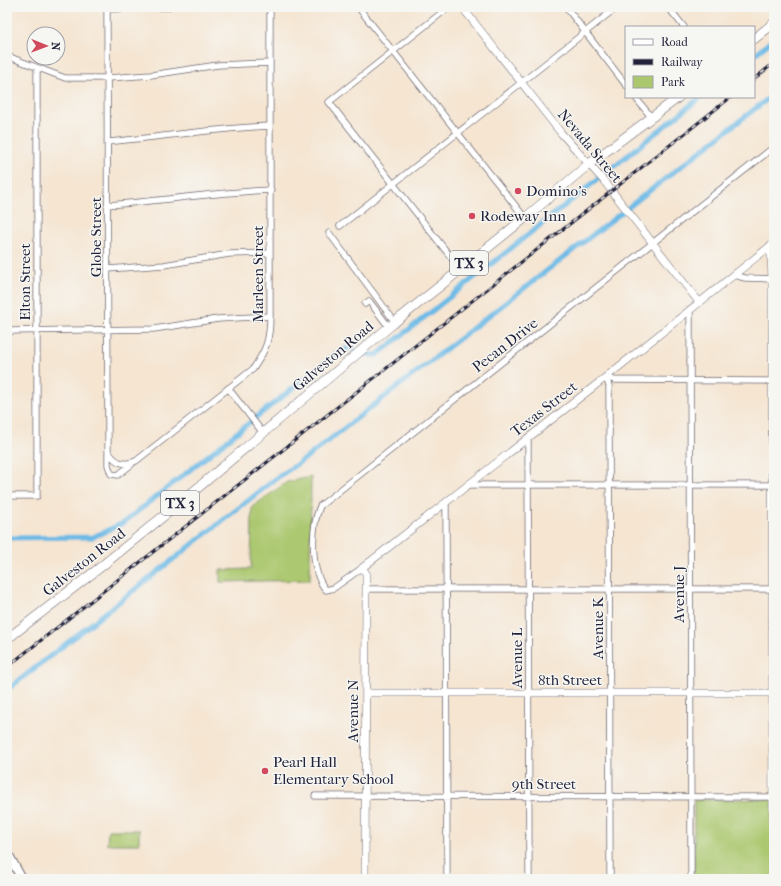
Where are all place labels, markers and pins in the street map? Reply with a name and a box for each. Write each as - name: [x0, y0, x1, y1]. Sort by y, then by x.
- place label: Domino's: [526, 182, 587, 200]
- marker: Domino's: [513, 186, 523, 196]
- place label: Rodeway Inn: [480, 207, 566, 225]
- marker: Rodeway Inn: [467, 211, 477, 221]
- place label: Pearl Hall Elementary School: [273, 753, 394, 788]
- marker: Pearl Hall Elementary School: [260, 766, 270, 776]

